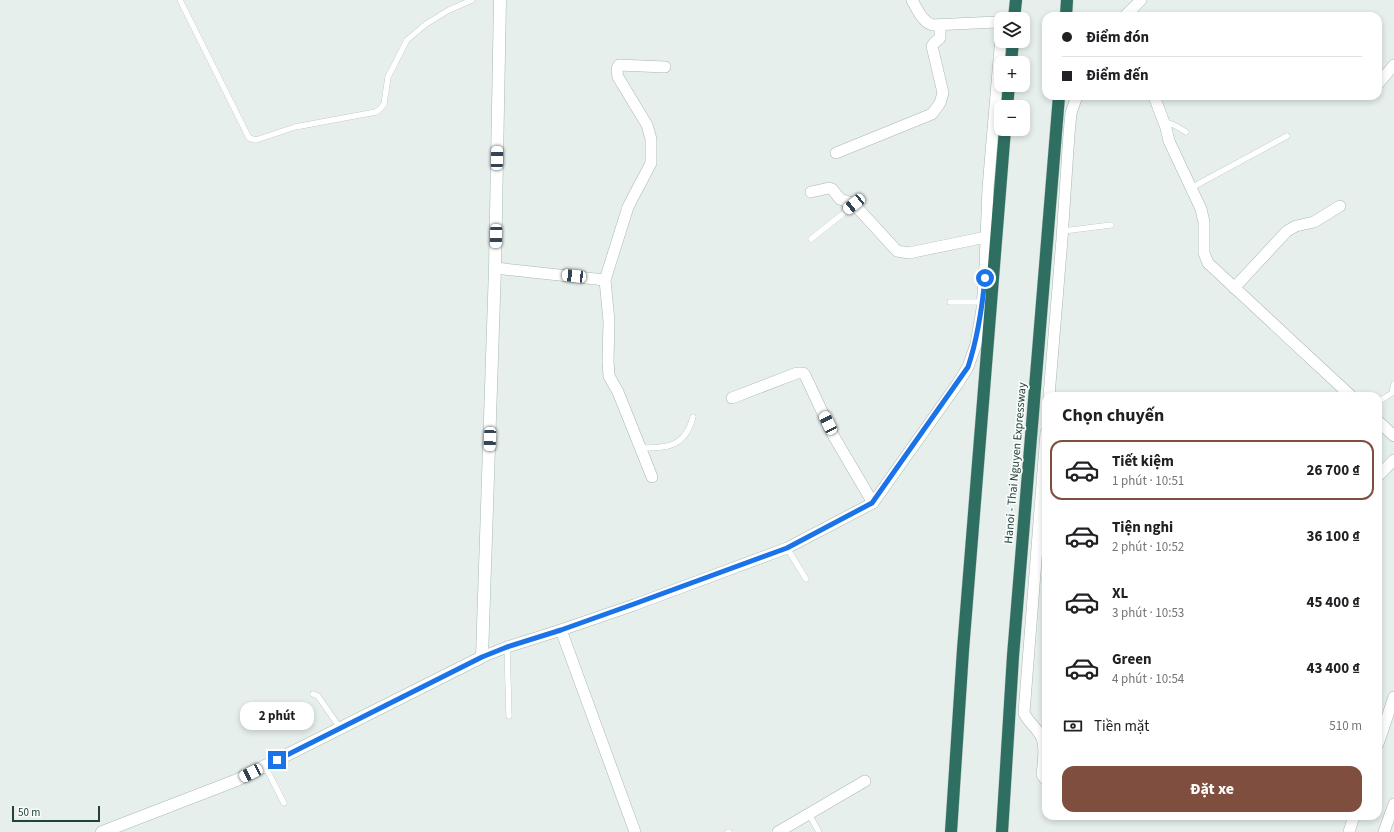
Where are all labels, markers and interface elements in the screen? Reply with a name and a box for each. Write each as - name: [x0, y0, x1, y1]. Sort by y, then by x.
- map controls: [994, 12, 1030, 136]
- button: layers: [994, 12, 1030, 48]
- text: Điểm đón: [1086, 27, 1149, 48]
- button: +: [994, 56, 1030, 92]
- text: Điểm đến: [1086, 65, 1149, 86]
- button: −: [994, 100, 1030, 136]
- car: [491, 146, 503, 170]
- car: [841, 192, 867, 216]
- car: [490, 224, 502, 248]
- car: [561, 269, 587, 283]
- route start: [976, 269, 994, 287]
- street label: Hanoi - Thai Nguyen Expressway: [1000, 381, 1031, 544]
- text: Chọn chuyến: [1062, 403, 1164, 428]
- car: [817, 410, 839, 436]
- car: [484, 427, 496, 451]
- text: Tiết kiệm: [1112, 451, 1174, 472]
- icon: car: [1064, 452, 1100, 488]
- text: 26 700 ₫: [1306, 460, 1360, 481]
- text: 1 phút · 10:51: [1112, 472, 1184, 490]
- text: Tiện nghi: [1112, 517, 1173, 538]
- icon: car: [1064, 518, 1100, 554]
- text: 36 100 ₫: [1306, 526, 1360, 547]
- text: 2 phút · 10:52: [1112, 538, 1184, 556]
- text: XL: [1112, 583, 1128, 604]
- icon: car: [1064, 584, 1100, 620]
- text: 45 400 ₫: [1306, 592, 1360, 613]
- text: 3 phút · 10:53: [1112, 604, 1184, 622]
- text: Green: [1112, 649, 1152, 670]
- icon: car: [1064, 650, 1100, 686]
- text: 43 400 ₫: [1306, 658, 1360, 679]
- text: 4 phút · 10:54: [1112, 670, 1184, 688]
- callout: 2 phút: [240, 702, 314, 730]
- text: 2 phút: [259, 707, 295, 725]
- icon: cash: [1062, 715, 1084, 737]
- text: Tiền mặt: [1094, 716, 1149, 737]
- text: 510 m: [1329, 717, 1362, 735]
- route end: [268, 751, 286, 769]
- car: [238, 762, 264, 784]
- button: Đặt xe: [1062, 766, 1362, 812]
- scale bar: [12, 804, 100, 823]
- text: 50 m: [18, 805, 40, 820]

